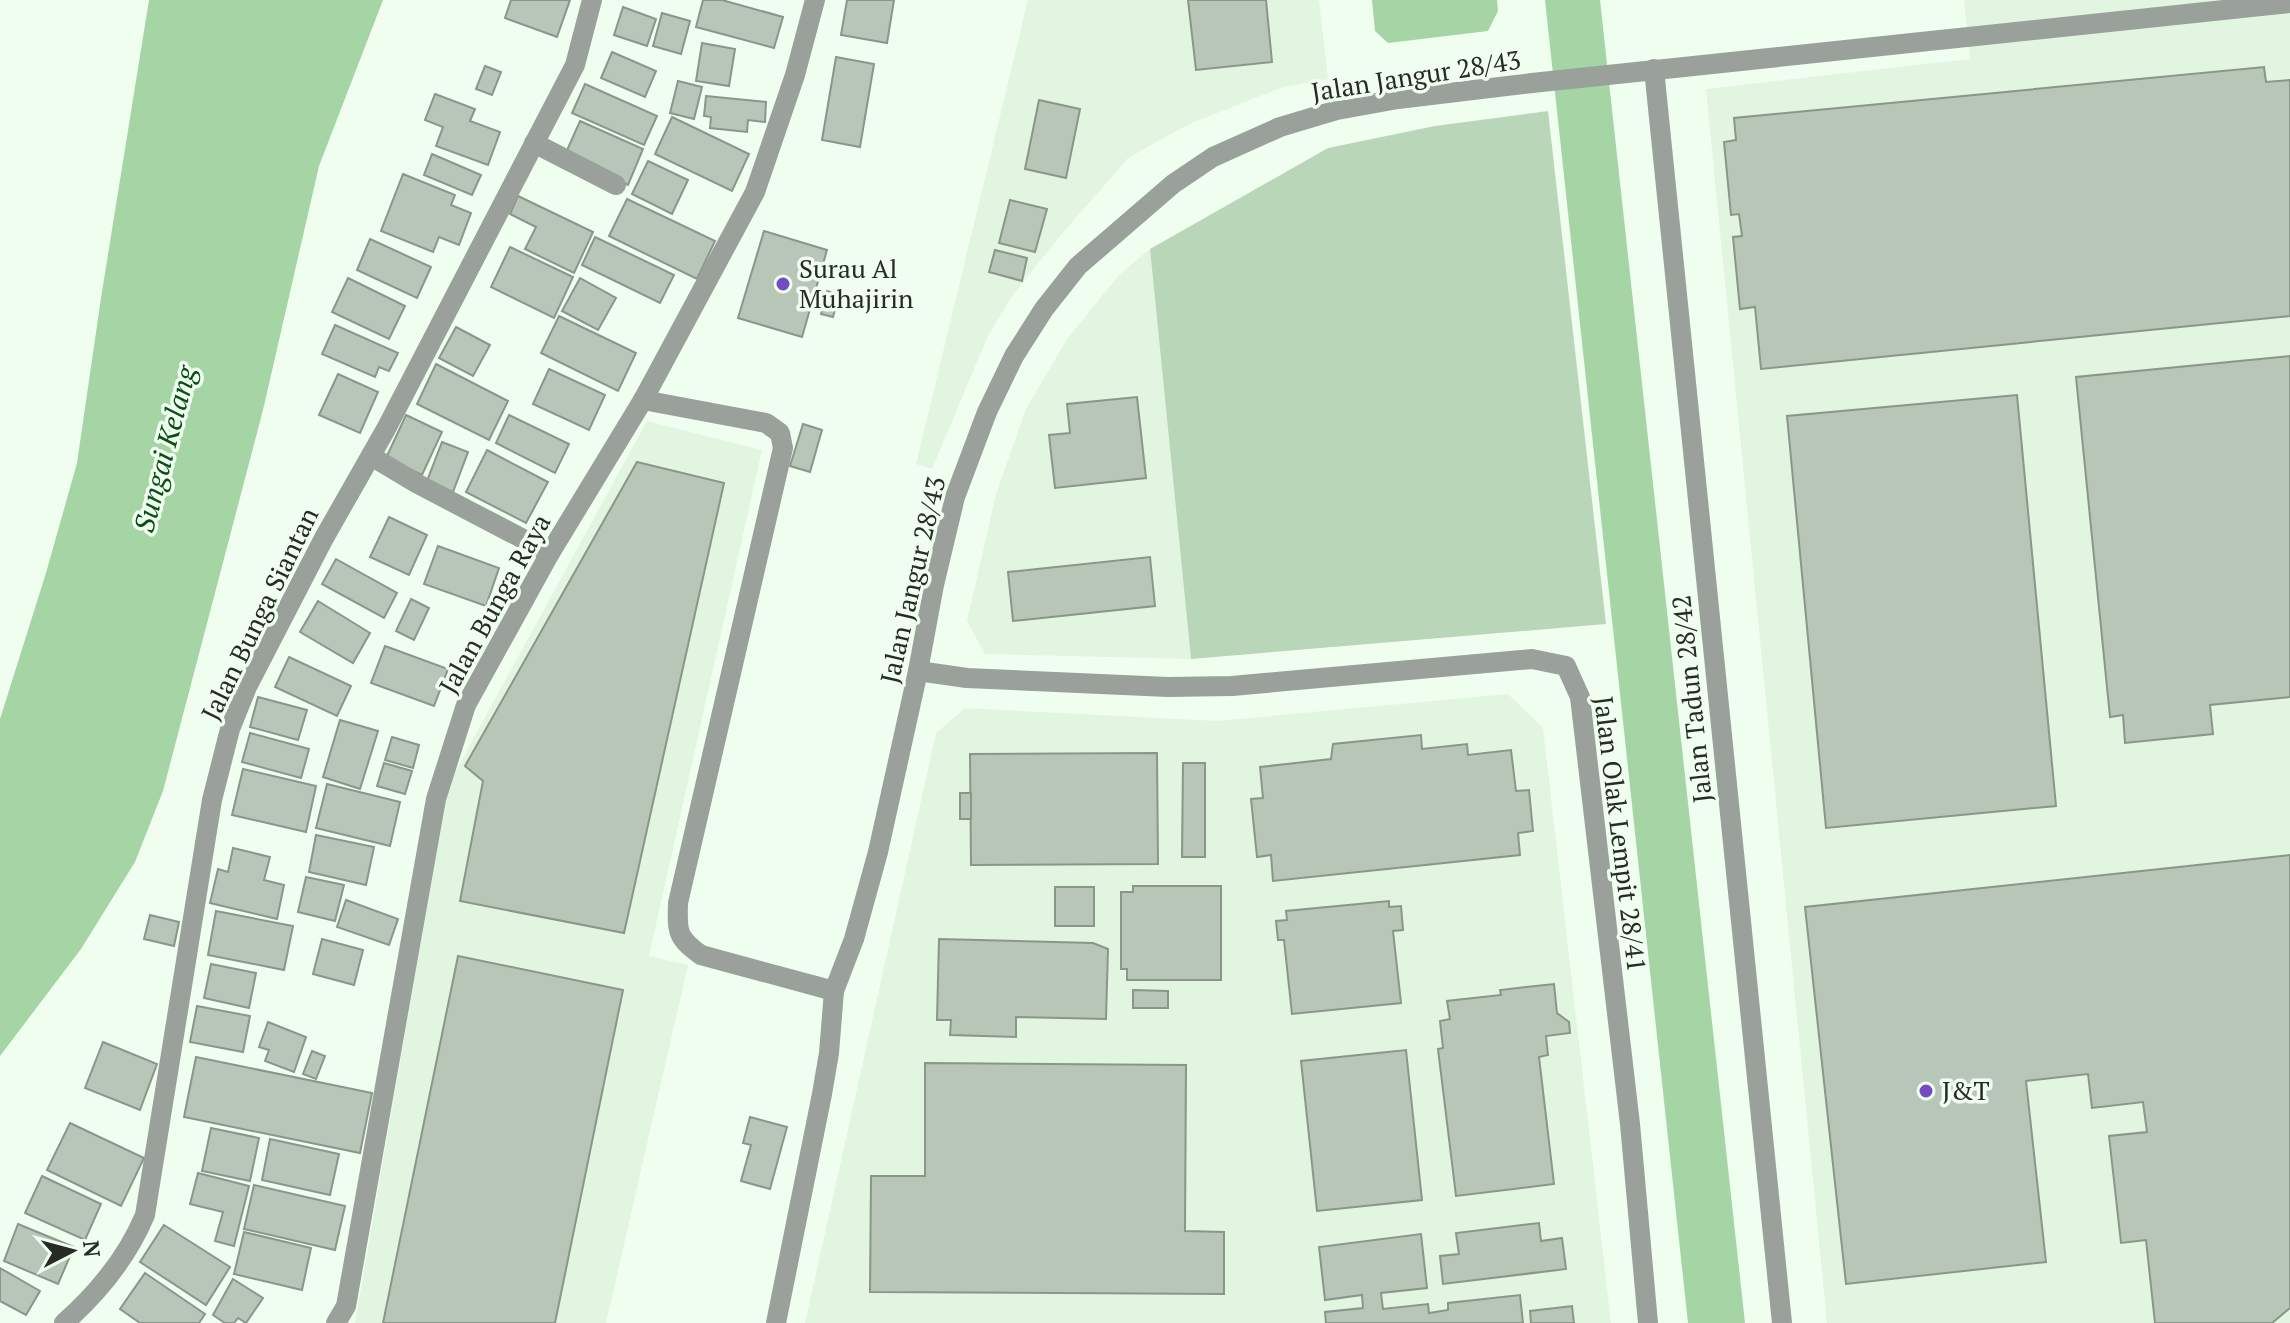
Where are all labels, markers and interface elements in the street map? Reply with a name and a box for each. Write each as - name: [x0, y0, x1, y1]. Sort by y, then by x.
- street label: Jalan Jangur 28/43: [1309, 42, 1523, 108]
- place label: Surau Al Muhajirin: [799, 251, 913, 315]
- marker: Surau Al Muhajirin: [774, 275, 792, 293]
- water label: Sungai Kelang: [125, 360, 205, 536]
- street label: Jalan Jangur 28/43: [872, 473, 952, 687]
- street label: Jalan Bunga Siantan: [193, 502, 325, 726]
- street label: Jalan Bunga Raya: [431, 508, 558, 699]
- street label: Jalan Tadun 28/42: [1663, 594, 1719, 805]
- street label: Jalan Olak Lempit 28/41: [1587, 694, 1655, 974]
- place label: J&T: [1942, 1073, 1990, 1107]
- marker: J&T: [1917, 1082, 1935, 1100]
- north arrow: [32, 1211, 112, 1291]
- text: N: [77, 1239, 108, 1259]

